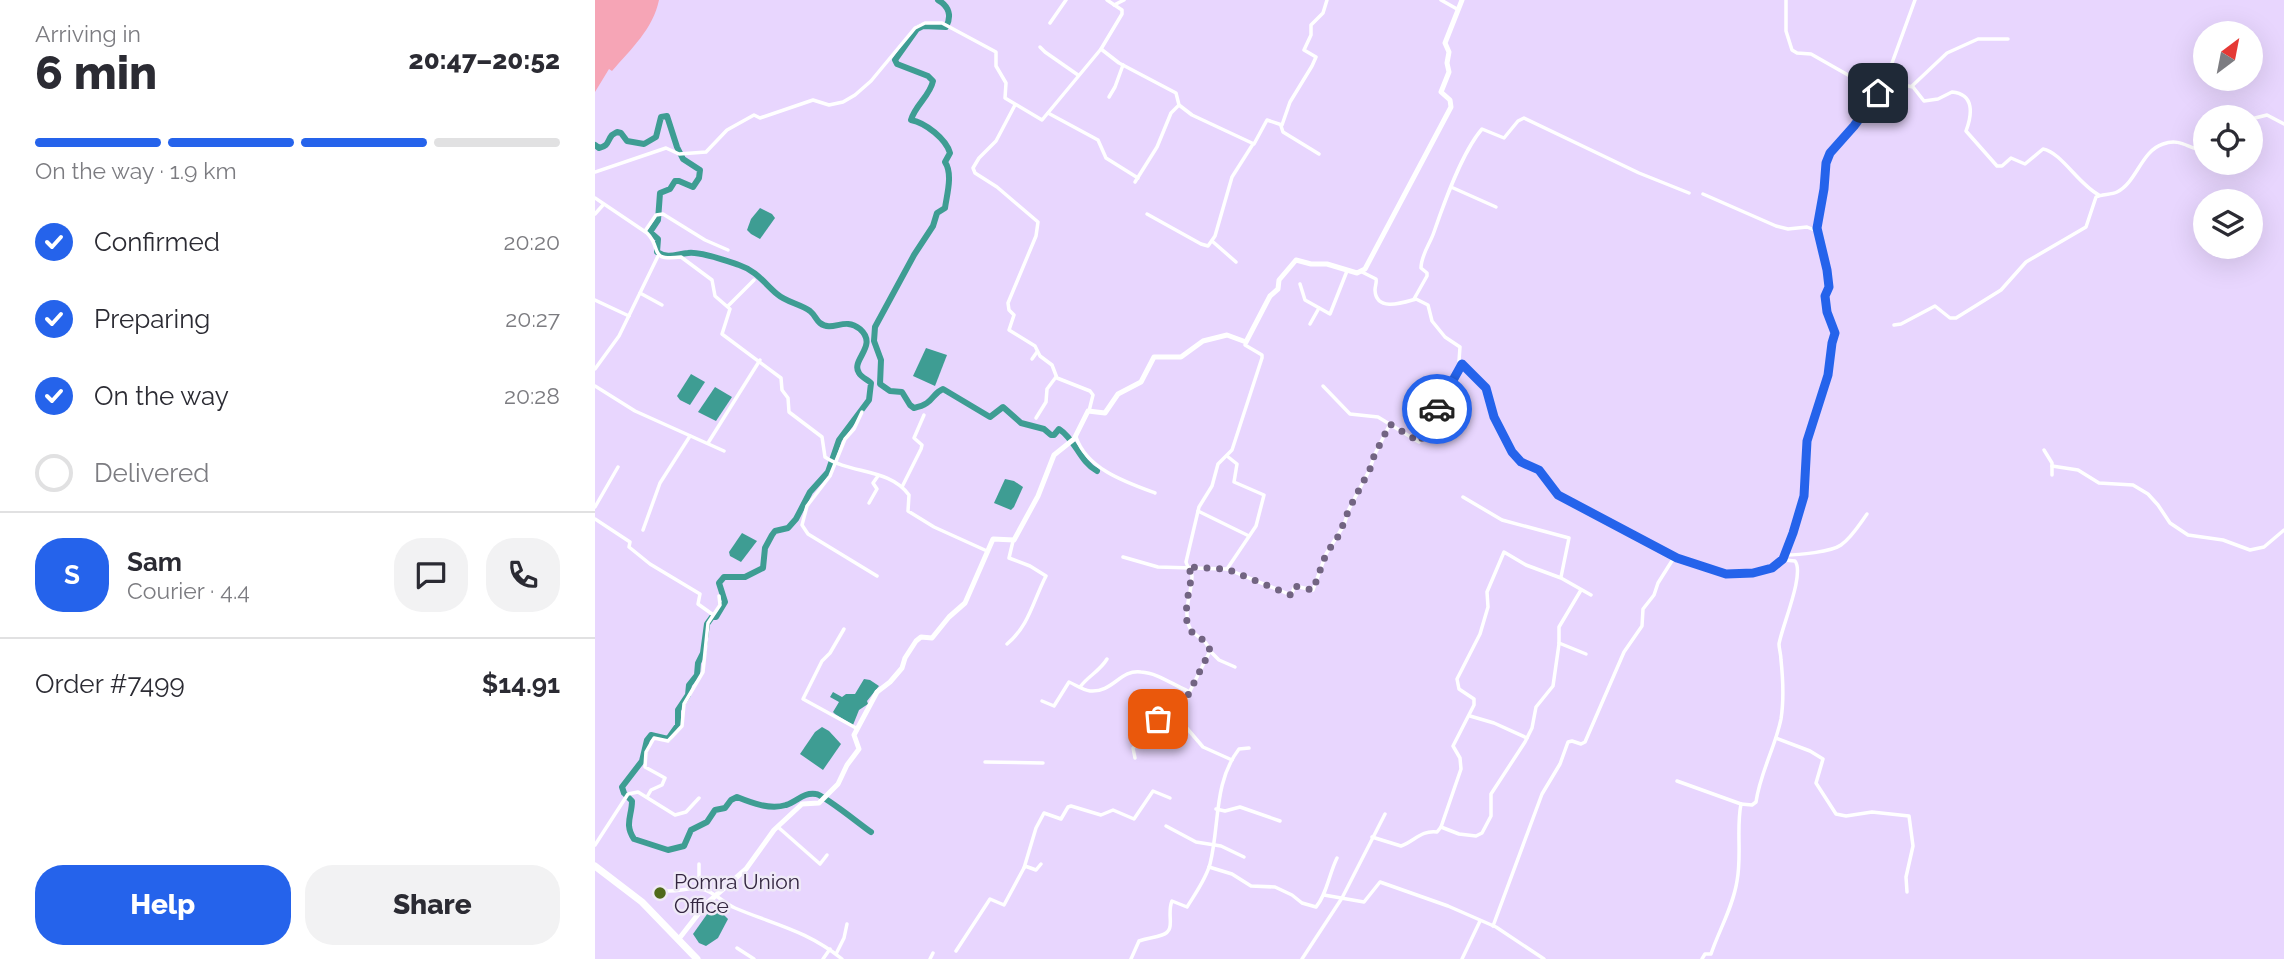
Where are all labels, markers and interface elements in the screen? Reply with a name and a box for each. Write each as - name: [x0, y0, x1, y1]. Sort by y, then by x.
- text: Arriving in: [35, 20, 141, 47]
- north arrow: [2193, 21, 2263, 91]
- map controls: [2193, 21, 2263, 259]
- text: 20:47–20:52: [409, 45, 560, 75]
- text: 6 min: [35, 46, 157, 100]
- pin: [1848, 63, 1908, 123]
- icon: home: [1859, 74, 1897, 112]
- button: locate: [2193, 105, 2263, 175]
- text: On the way · 1.9 km: [35, 157, 237, 184]
- button: layers: [2193, 189, 2263, 259]
- icon: check: [35, 223, 73, 261]
- text: Confirmed: [94, 227, 220, 257]
- text: 20:20: [504, 228, 560, 255]
- icon: check: [35, 300, 73, 338]
- text: Preparing: [94, 304, 210, 334]
- text: 20:27: [505, 305, 560, 332]
- courier: [1402, 374, 1472, 444]
- icon: check: [35, 377, 73, 415]
- text: On the way: [94, 381, 229, 411]
- text: 20:28: [504, 382, 560, 409]
- icon: car: [1418, 390, 1456, 428]
- text: Delivered: [94, 458, 209, 488]
- button: chat: [394, 538, 468, 612]
- button: phone: [486, 538, 560, 612]
- text: Sam: [127, 547, 182, 577]
- text: S: [64, 560, 80, 590]
- text: Courier · 4.4: [127, 577, 250, 604]
- text: Order #7499: [35, 669, 185, 699]
- text: $14.91: [482, 669, 560, 699]
- pin: [1128, 689, 1188, 749]
- icon: bag: [1139, 700, 1177, 738]
- button: Help: [35, 865, 291, 945]
- button: Share: [305, 865, 560, 945]
- place label: Pomra Union Office: [674, 869, 800, 918]
- marker: Pomra Union Office: [652, 885, 668, 901]

